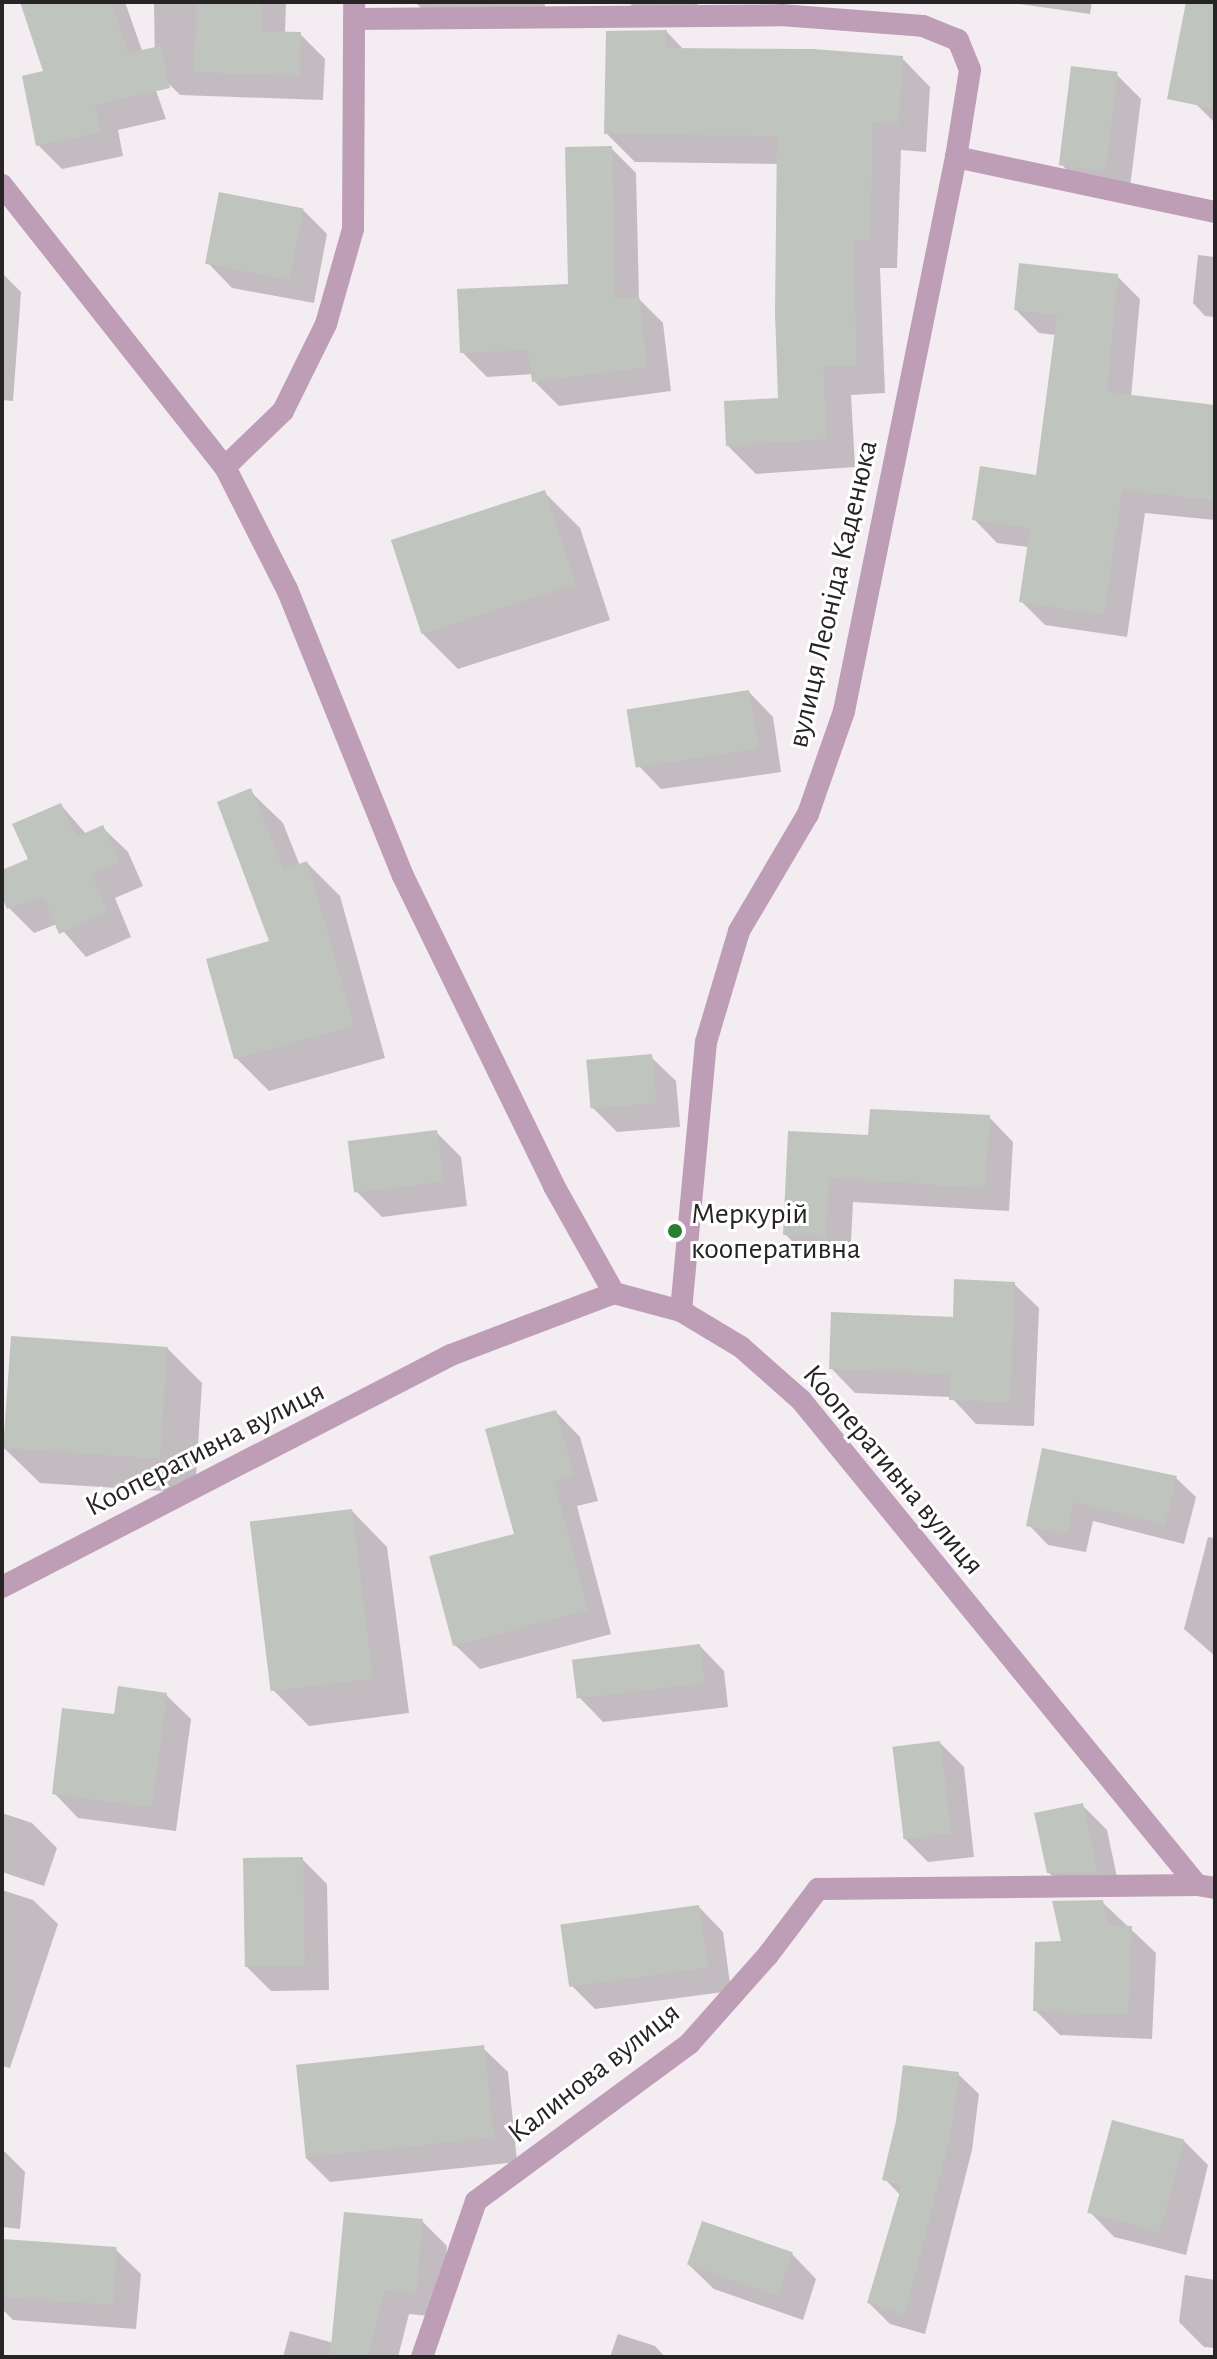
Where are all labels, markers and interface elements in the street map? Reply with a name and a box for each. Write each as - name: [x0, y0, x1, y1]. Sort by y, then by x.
- street label: вулиця Леоніда Каденюка: [780, 437, 886, 751]
- place label: Меркурій кооперативна: [691, 1196, 861, 1266]
- marker: Меркурій кооперативна: [666, 1222, 684, 1240]
- street label: Кооперативна вулиця: [795, 1358, 991, 1582]
- street label: Кооперативна вулиця: [79, 1373, 331, 1525]
- street label: Калинова вулиця: [501, 1995, 687, 2151]

